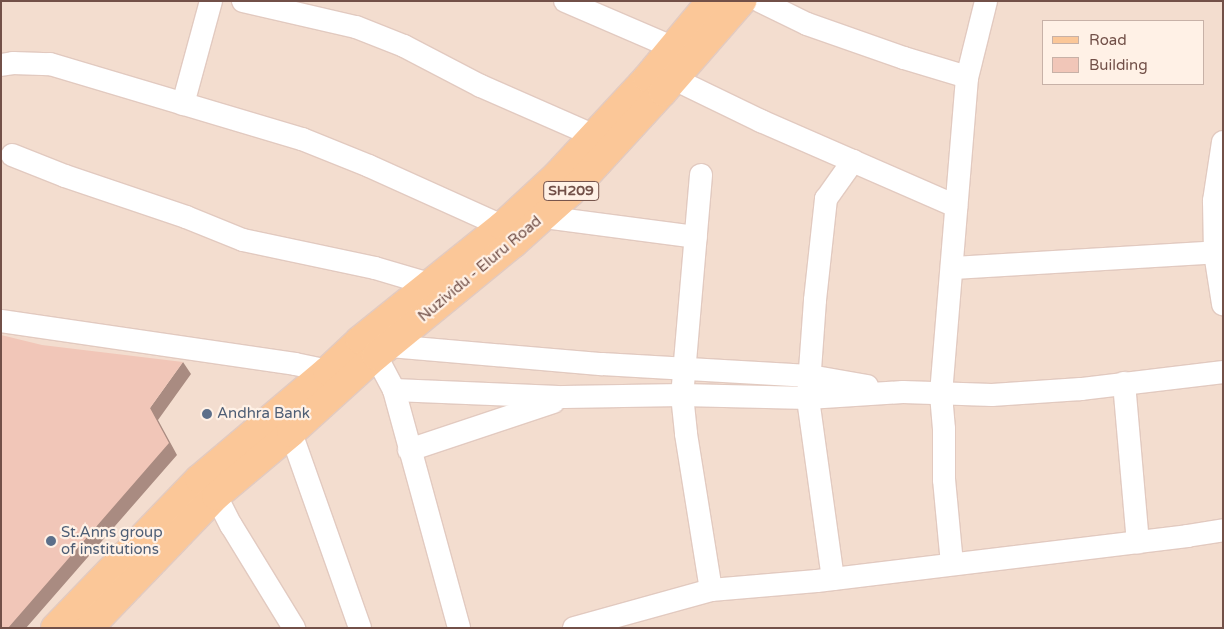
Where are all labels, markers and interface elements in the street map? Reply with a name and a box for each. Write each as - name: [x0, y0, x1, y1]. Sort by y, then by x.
- legend: [1042, 20, 1204, 85]
- text: Road: [1089, 31, 1127, 49]
- text: Building: [1089, 56, 1148, 74]
- road number: SH209: [542, 180, 600, 202]
- street label: Nuzividu - Eluru Road: [415, 212, 545, 326]
- place label: Andhra Bank: [217, 405, 310, 423]
- marker: Andhra Bank: [201, 408, 213, 420]
- place label: St.Anns group of institutions: [61, 523, 163, 558]
- marker: St.Anns group of institutions: [45, 535, 57, 547]

